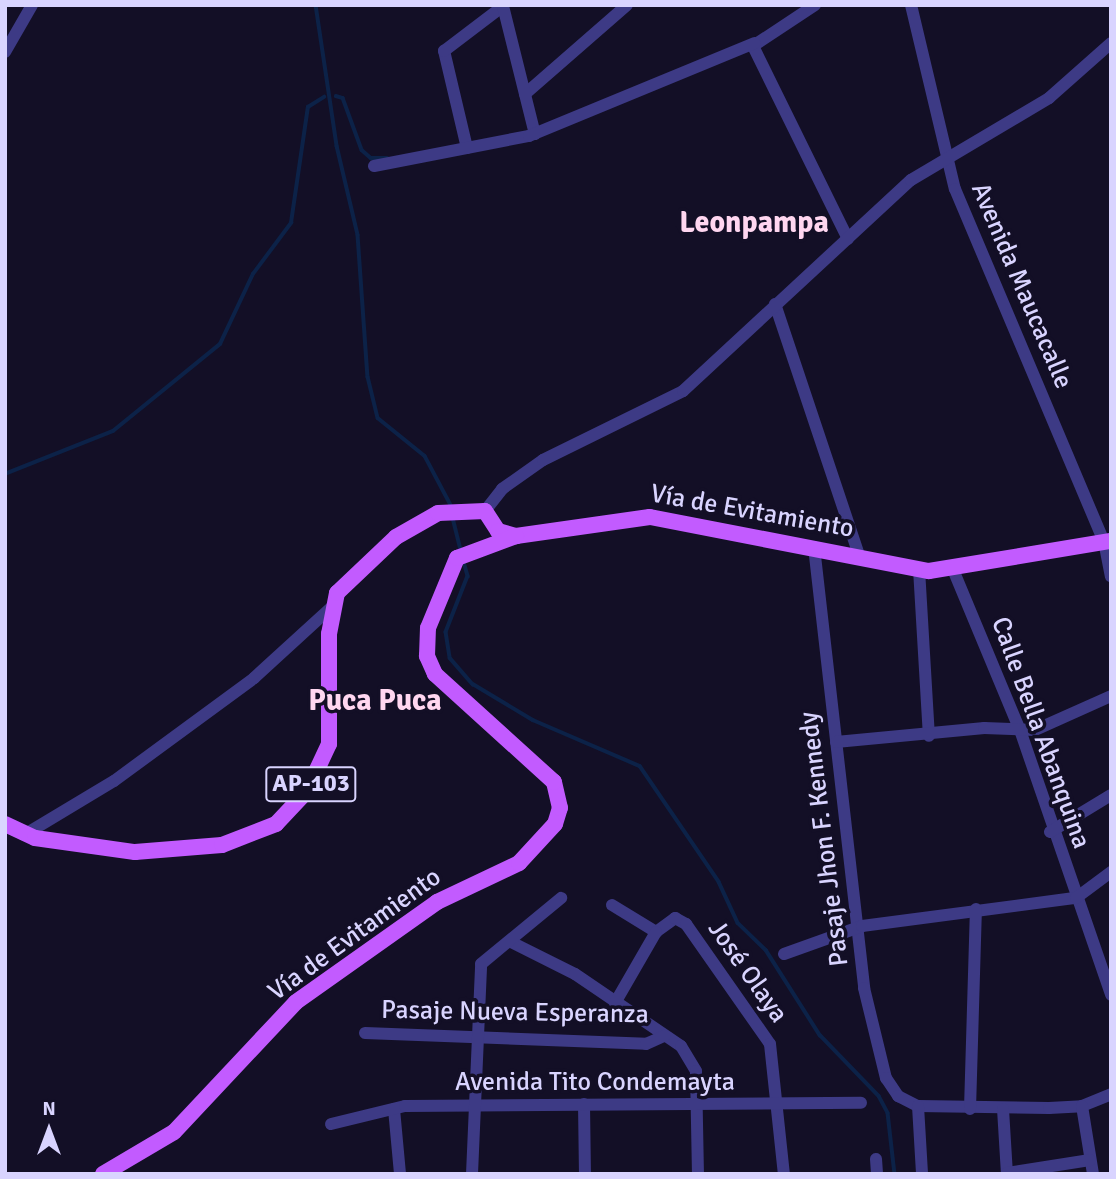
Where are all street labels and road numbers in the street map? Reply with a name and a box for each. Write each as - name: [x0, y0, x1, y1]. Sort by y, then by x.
- street label: Avenida Maucacalle: [964, 178, 1078, 394]
- street label: Vía de Evitamiento: [648, 479, 856, 545]
- street label: Calle Bella Abanquina: [984, 613, 1096, 853]
- street label: Pasaje Jhon F. Kennedy: [794, 710, 856, 968]
- road number: AP-103: [264, 764, 358, 804]
- street label: Vía de Evitamiento: [263, 862, 447, 1008]
- street label: José Olaya: [700, 915, 794, 1029]
- street label: Pasaje Nueva Esperanza: [381, 995, 649, 1031]
- street label: Avenida Tito Condemayta: [455, 1067, 735, 1099]

